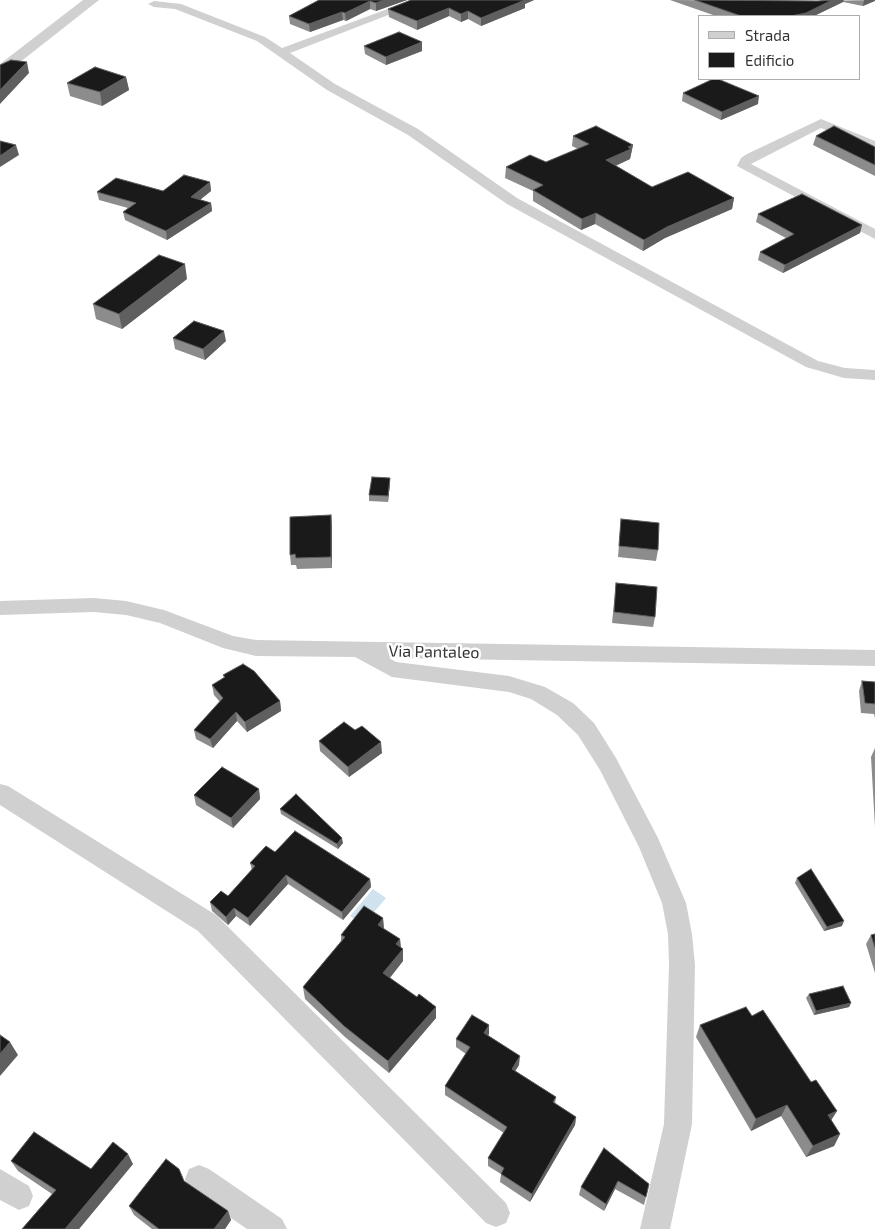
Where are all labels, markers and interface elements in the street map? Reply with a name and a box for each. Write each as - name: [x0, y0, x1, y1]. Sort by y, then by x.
- legend: [698, 15, 860, 80]
- text: Strada: [745, 26, 790, 44]
- text: Edificio: [745, 51, 794, 69]
- street label: Via Pantaleo: [388, 642, 480, 662]

